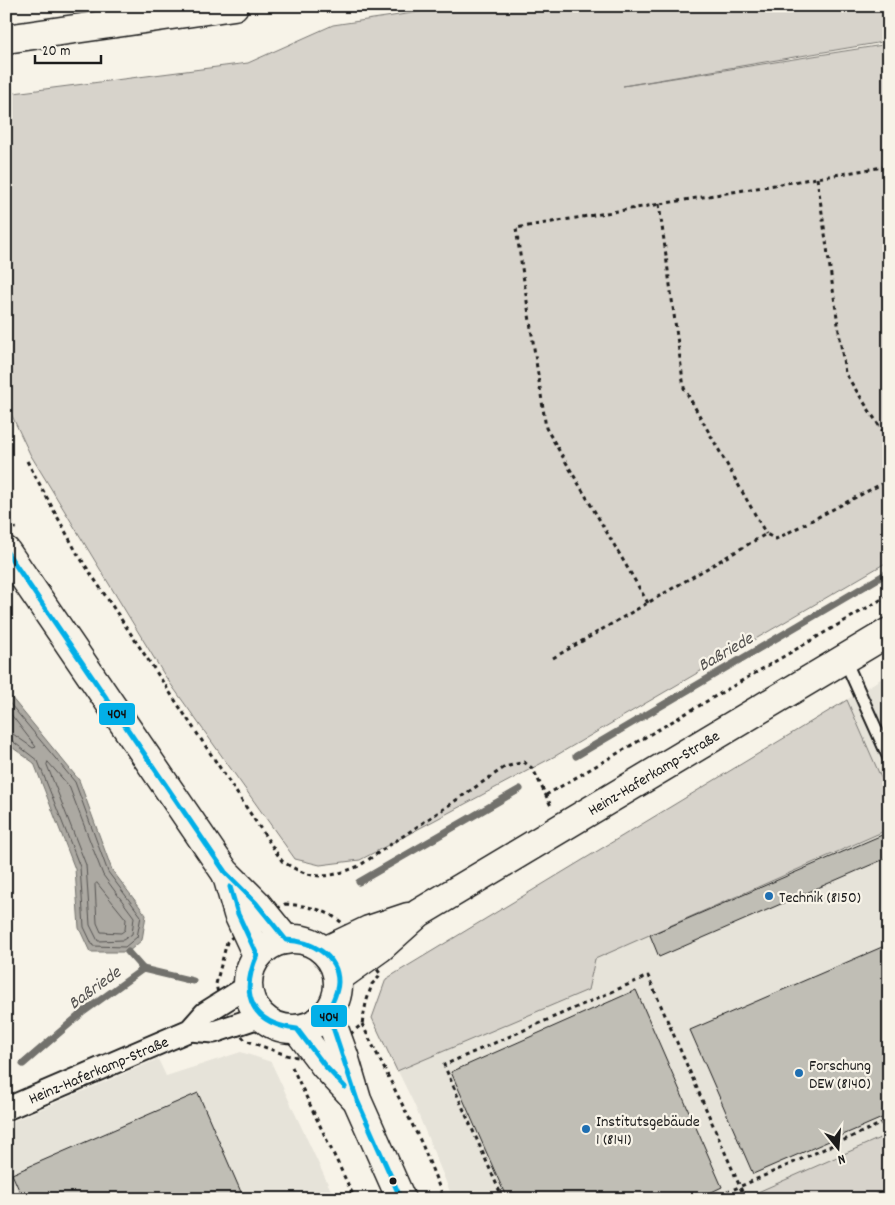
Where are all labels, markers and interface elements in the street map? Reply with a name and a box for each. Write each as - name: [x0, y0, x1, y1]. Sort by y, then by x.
- scale bar: [35, 32, 101, 64]
- text: 20 m: [42, 41, 70, 63]
- water label: Baßriede: [694, 627, 759, 679]
- line badge: 404: [98, 702, 136, 726]
- text: 404: [107, 705, 127, 725]
- street label: Heinz-Haferkamp-Straße: [584, 726, 725, 823]
- place label: Technik (8150): [779, 887, 861, 910]
- marker: Technik (8150): [763, 890, 775, 902]
- water label: Baßriede: [64, 961, 128, 1017]
- line badge: 404: [310, 1004, 348, 1028]
- text: 404: [319, 1008, 339, 1028]
- street label: Heinz-Haferkamp-Straße: [25, 1031, 173, 1111]
- place label: Forschung DEW (8140): [809, 1055, 871, 1096]
- marker: Forschung DEW (8140): [793, 1067, 805, 1079]
- place label: Institutsgebäude 1 (8141): [596, 1111, 700, 1152]
- north arrow: [812, 1122, 862, 1172]
- marker: Institutsgebäude 1 (8141): [580, 1123, 592, 1135]
- text: N: [835, 1148, 847, 1169]
- unlabelled marker: [388, 1176, 398, 1186]

